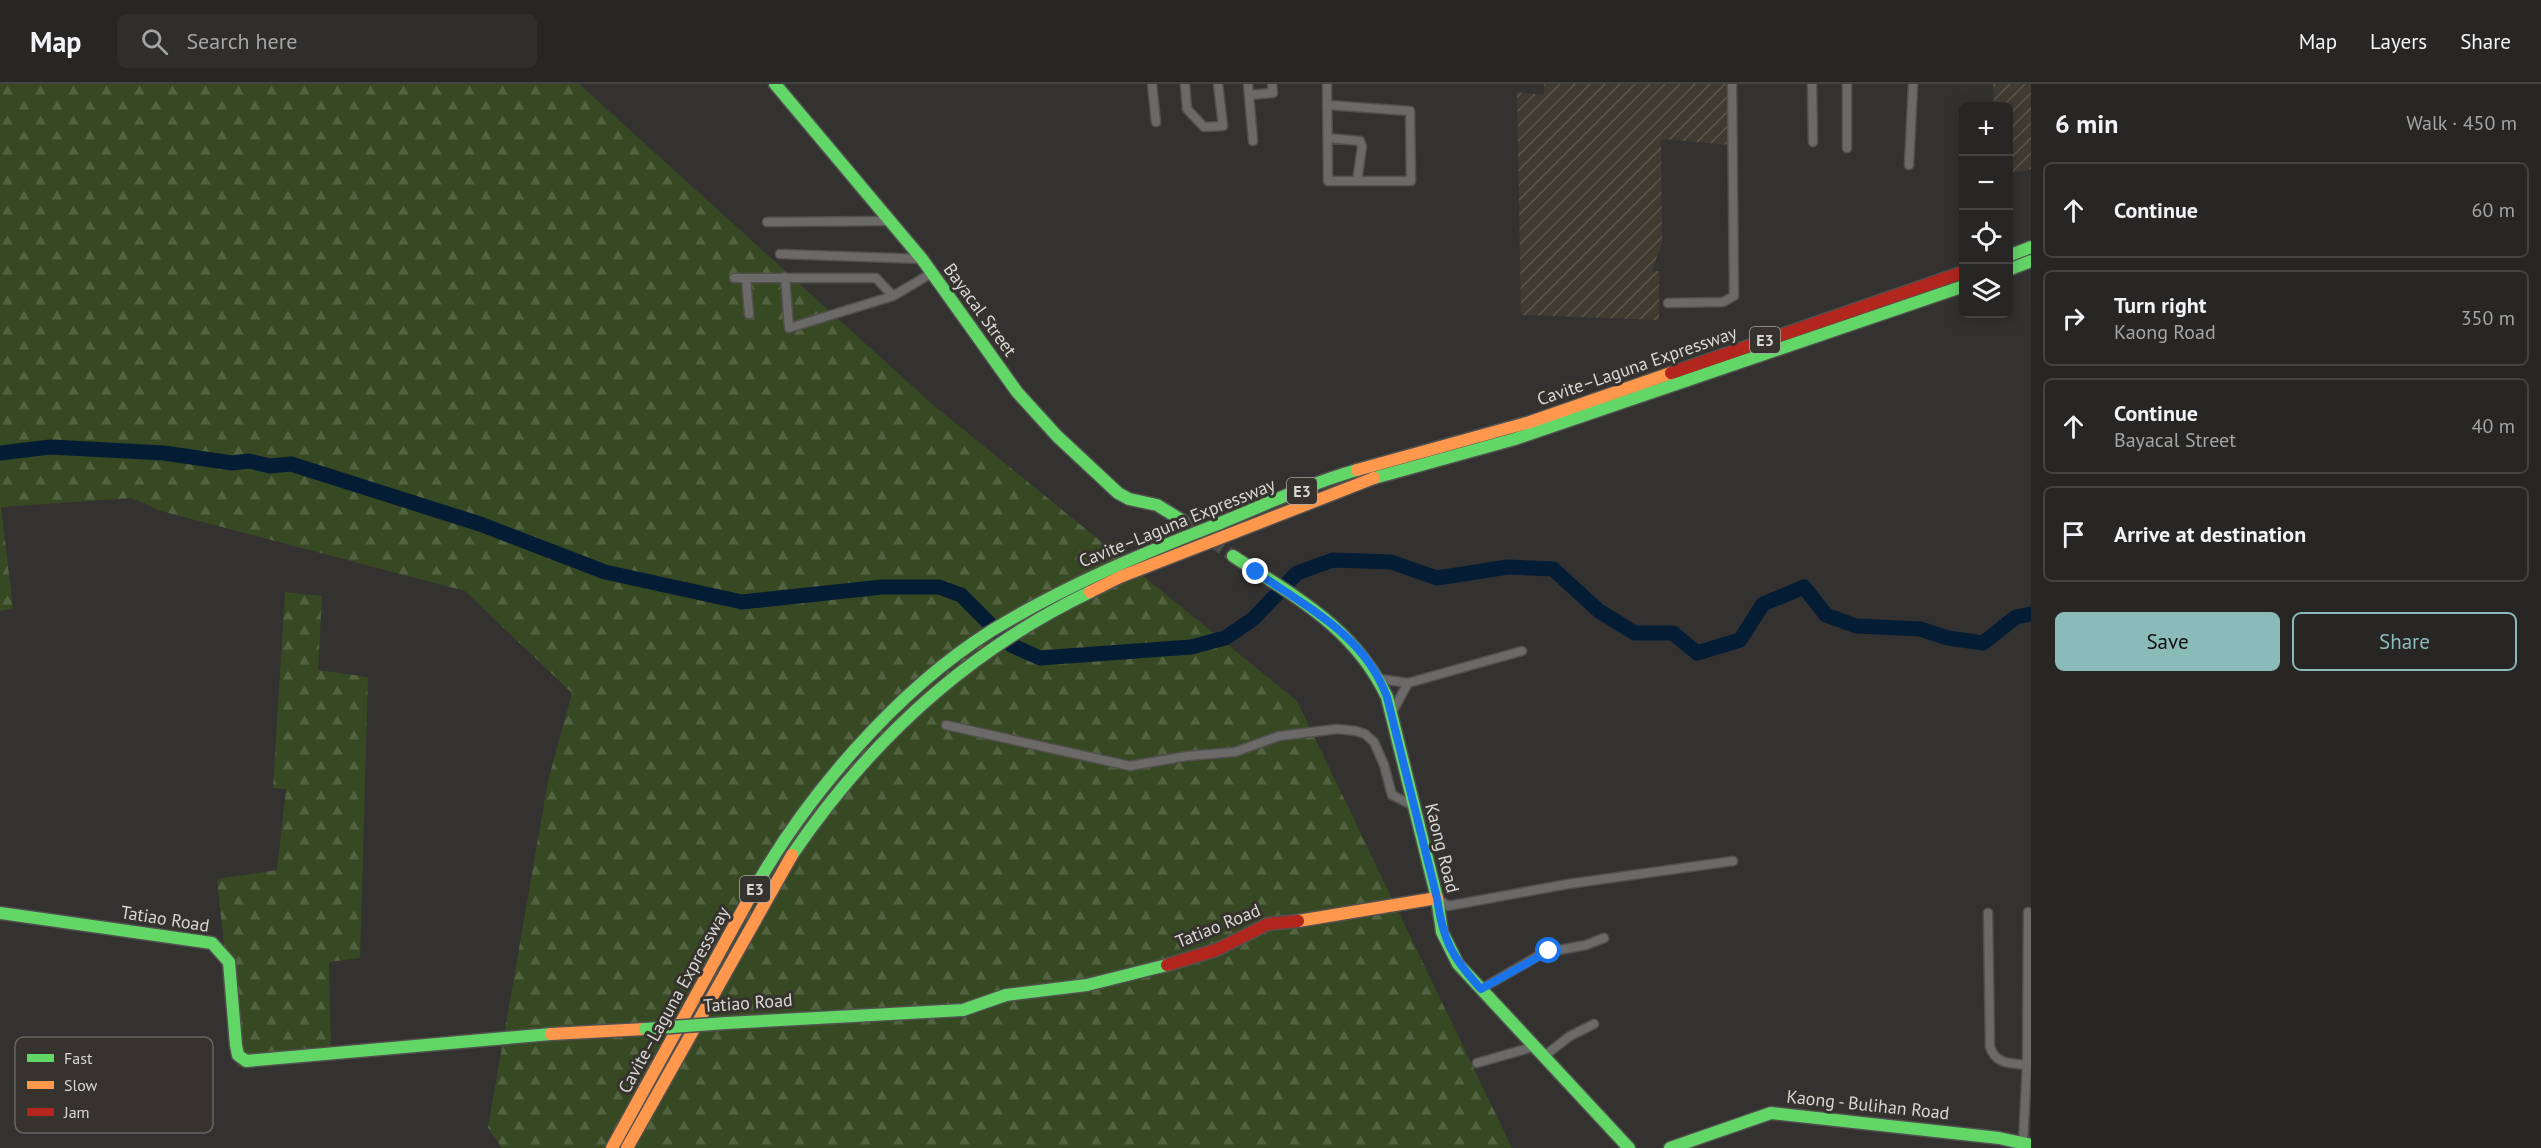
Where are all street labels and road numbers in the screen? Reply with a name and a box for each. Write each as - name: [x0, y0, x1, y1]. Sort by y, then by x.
- street label: Bayacal Street: [939, 259, 1022, 361]
- street label: Cavite–Laguna Expressway: [1534, 320, 1740, 411]
- road number: E3: [1750, 327, 1780, 353]
- street label: Cavite–Laguna Expressway: [1075, 472, 1279, 572]
- road number: E3: [1287, 478, 1317, 504]
- street label: Kaong Road: [1420, 801, 1465, 895]
- road number: E3: [740, 876, 770, 902]
- street label: Tatiao Road: [1172, 898, 1264, 953]
- street label: Tatiao Road: [119, 900, 211, 937]
- street label: Cavite–Laguna Expressway: [613, 902, 735, 1097]
- street label: Tatiao Road: [703, 988, 793, 1017]
- street label: Kaong - Bulihan Road: [1785, 1085, 1951, 1124]

